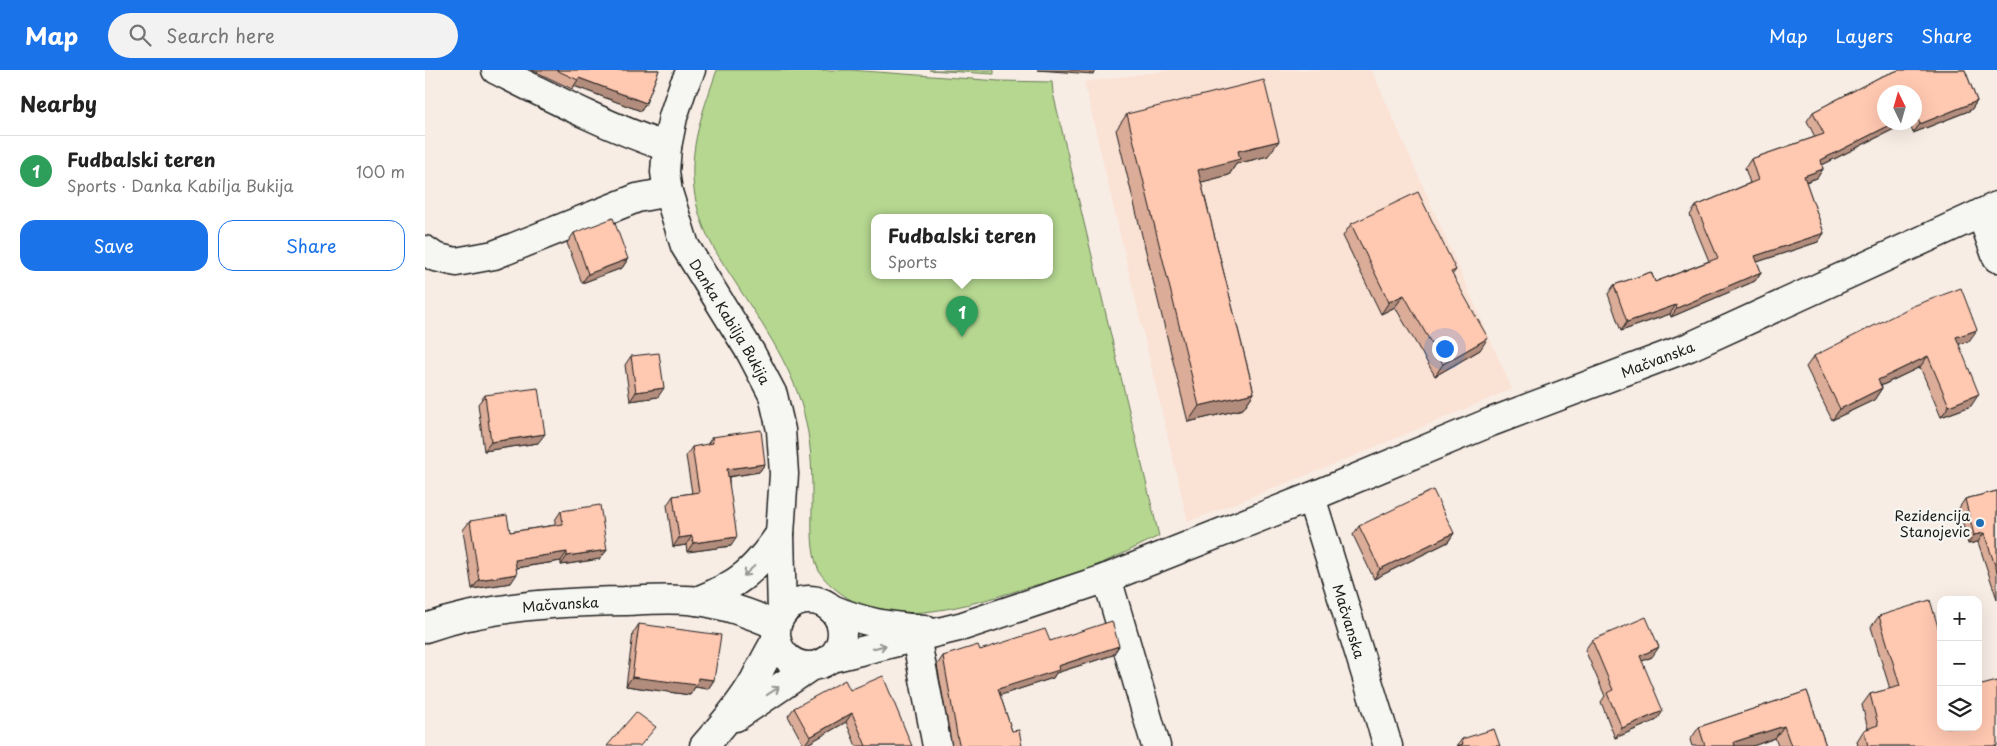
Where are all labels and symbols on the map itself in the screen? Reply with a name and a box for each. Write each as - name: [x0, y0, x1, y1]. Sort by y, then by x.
- north arrow: [1877, 85, 1922, 130]
- street label: Danka Kabilja Bukija: [685, 255, 776, 388]
- pin: 1: [946, 296, 978, 337]
- street label: Mačvanska: [1618, 335, 1698, 382]
- your location: [1432, 336, 1458, 362]
- place label: Rezidencija Stanojevic: [1895, 505, 1970, 542]
- marker: Rezidencija Stanojevic: [1974, 517, 1986, 529]
- one-way arrow: [743, 565, 756, 577]
- street label: Mačvanska: [1328, 581, 1371, 661]
- street label: Mačvanska: [521, 591, 599, 617]
- one-way arrow: [870, 641, 886, 651]
- one-way arrow: [766, 686, 780, 696]

